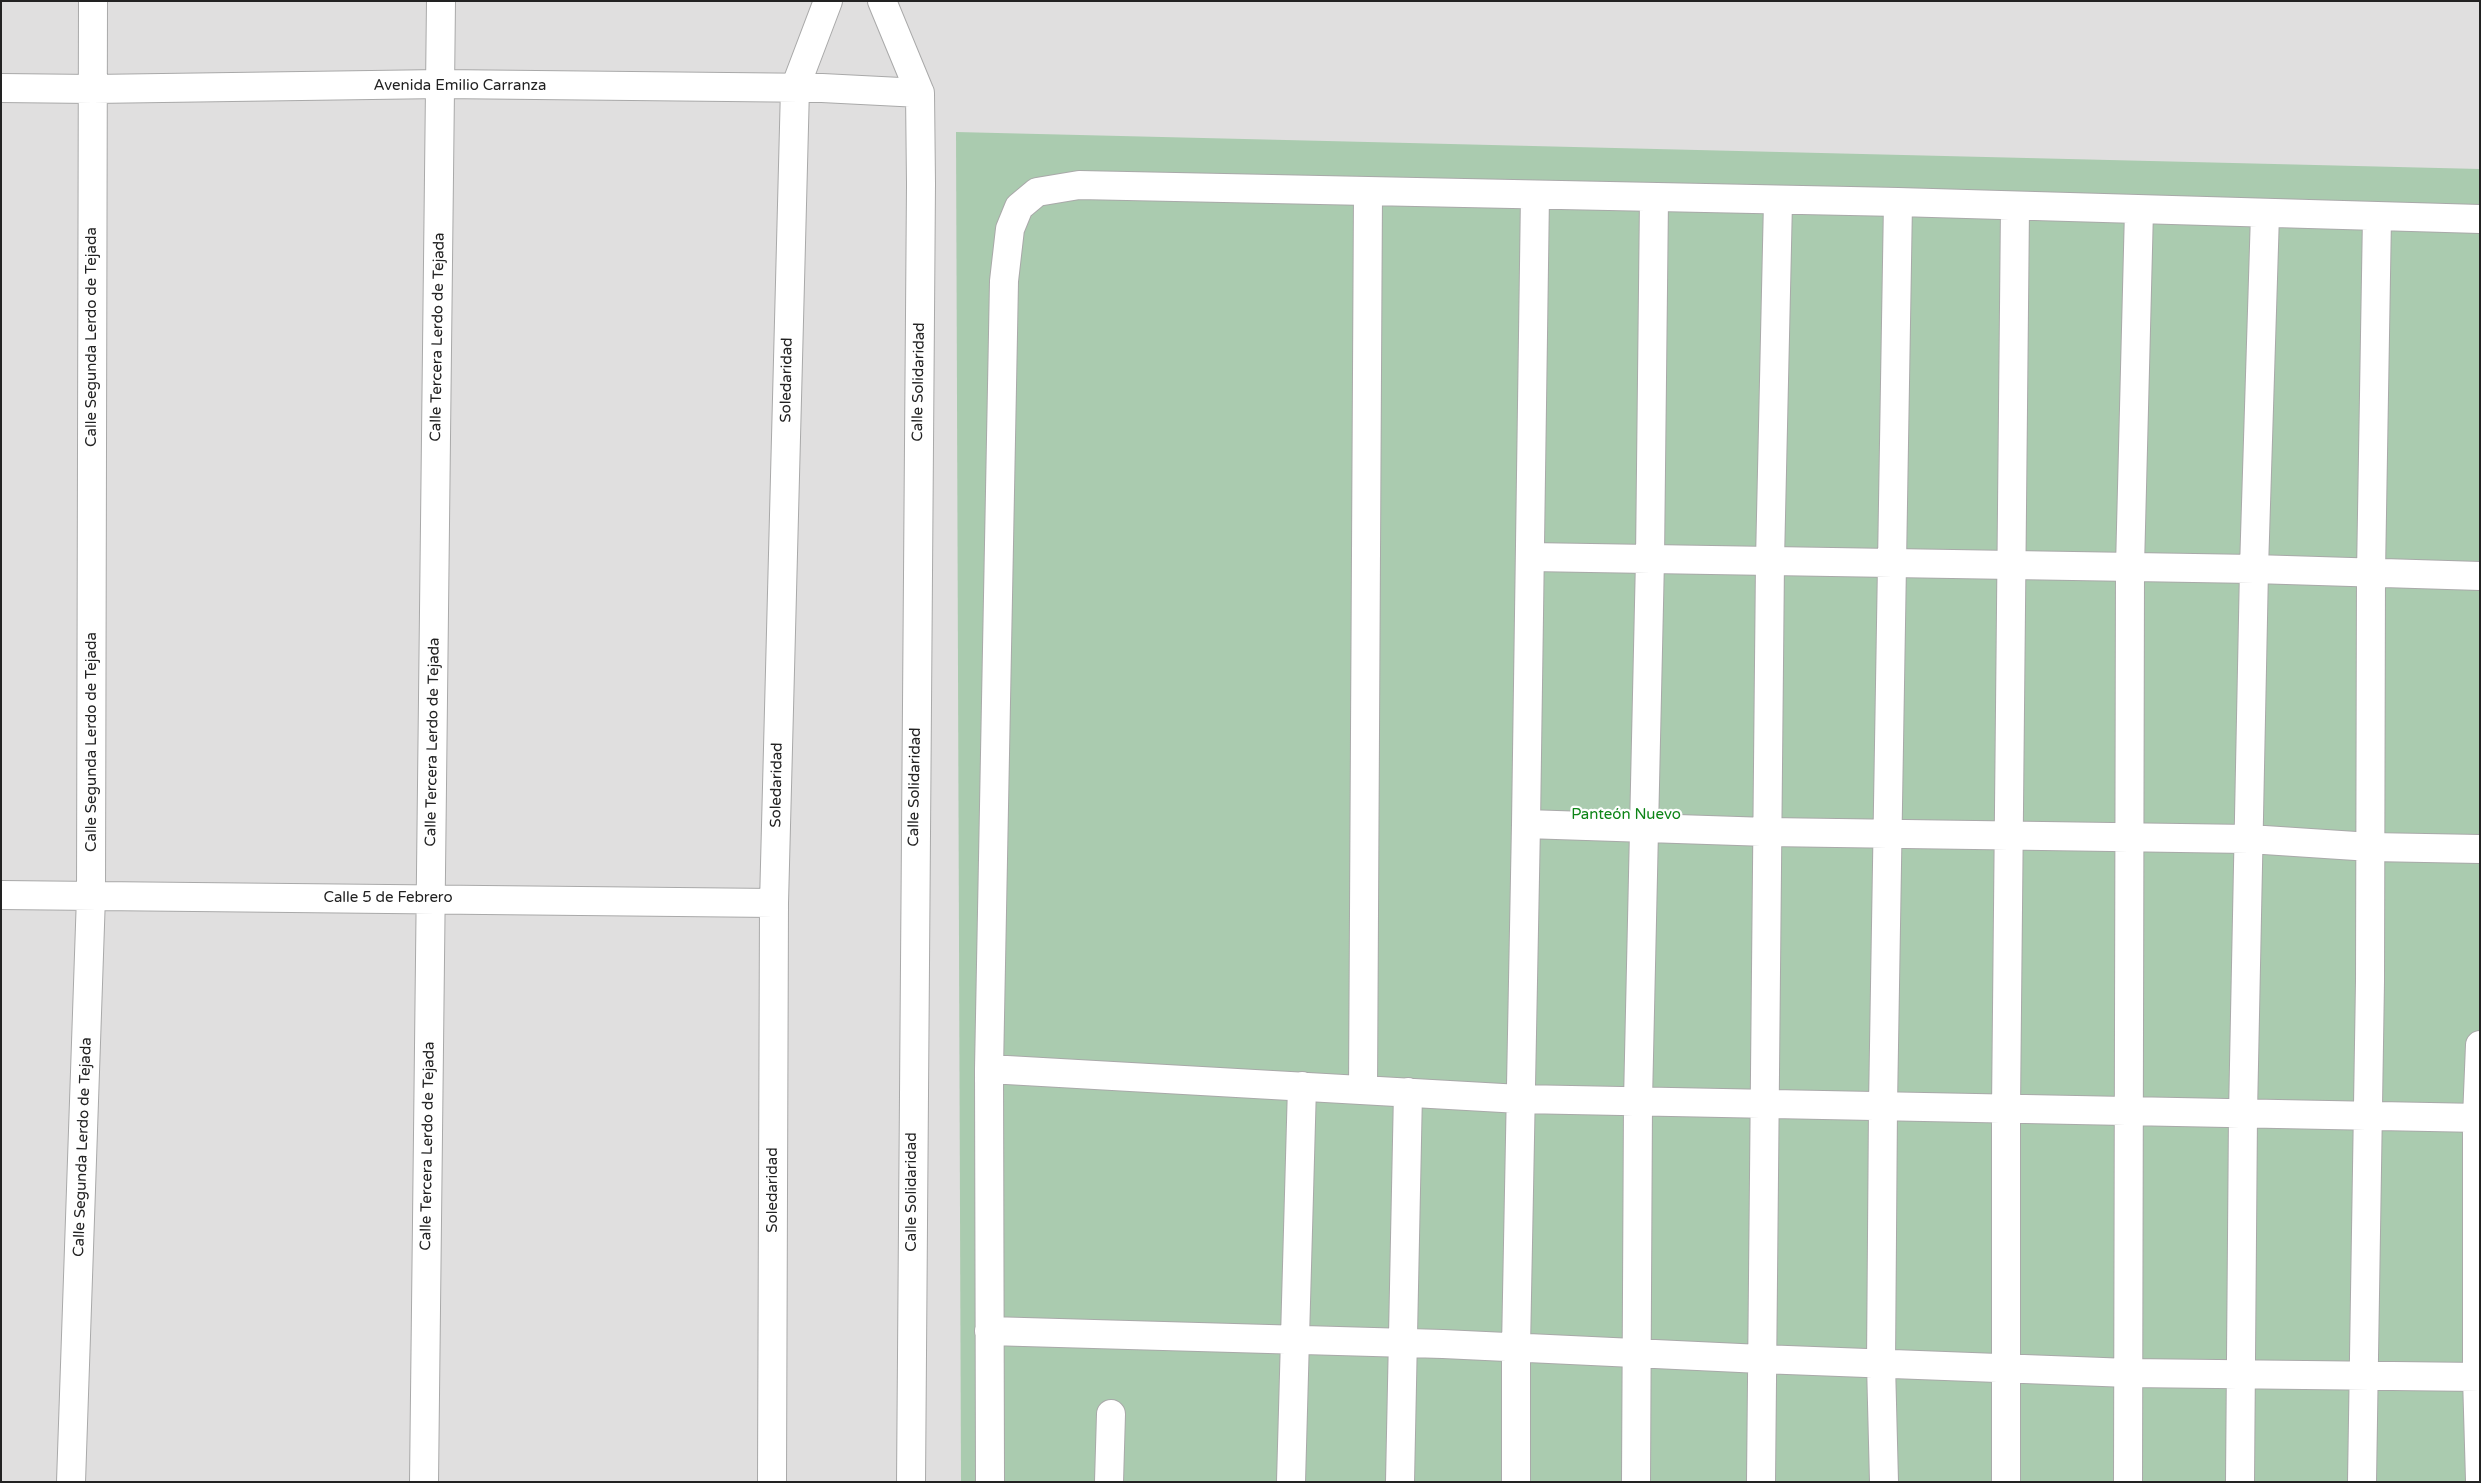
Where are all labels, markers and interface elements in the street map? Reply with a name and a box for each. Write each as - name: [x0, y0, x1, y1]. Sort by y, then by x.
- street label: Avenida Emilio Carranza: [374, 77, 546, 95]
- street label: Calle Segunda Lerdo de Tejada: [83, 227, 101, 447]
- street label: Calle Tercera Lerdo de Tejada: [427, 232, 449, 442]
- street label: Calle Solidaridad: [909, 322, 929, 442]
- street label: Soledaridad: [777, 337, 797, 423]
- street label: Calle Segunda Lerdo de Tejada: [83, 632, 101, 852]
- street label: Calle Tercera Lerdo de Tejada: [422, 637, 444, 847]
- street label: Calle Solidaridad: [905, 727, 925, 847]
- street label: Soledaridad: [767, 742, 787, 828]
- park label: Panteón Nuevo: [1571, 806, 1681, 824]
- street label: Calle 5 de Febrero: [323, 889, 453, 907]
- street label: Calle Segunda Lerdo de Tejada: [70, 1037, 96, 1257]
- street label: Calle Tercera Lerdo de Tejada: [417, 1041, 439, 1251]
- street label: Calle Solidaridad: [903, 1132, 921, 1252]
- street label: Soledaridad: [764, 1147, 782, 1233]

